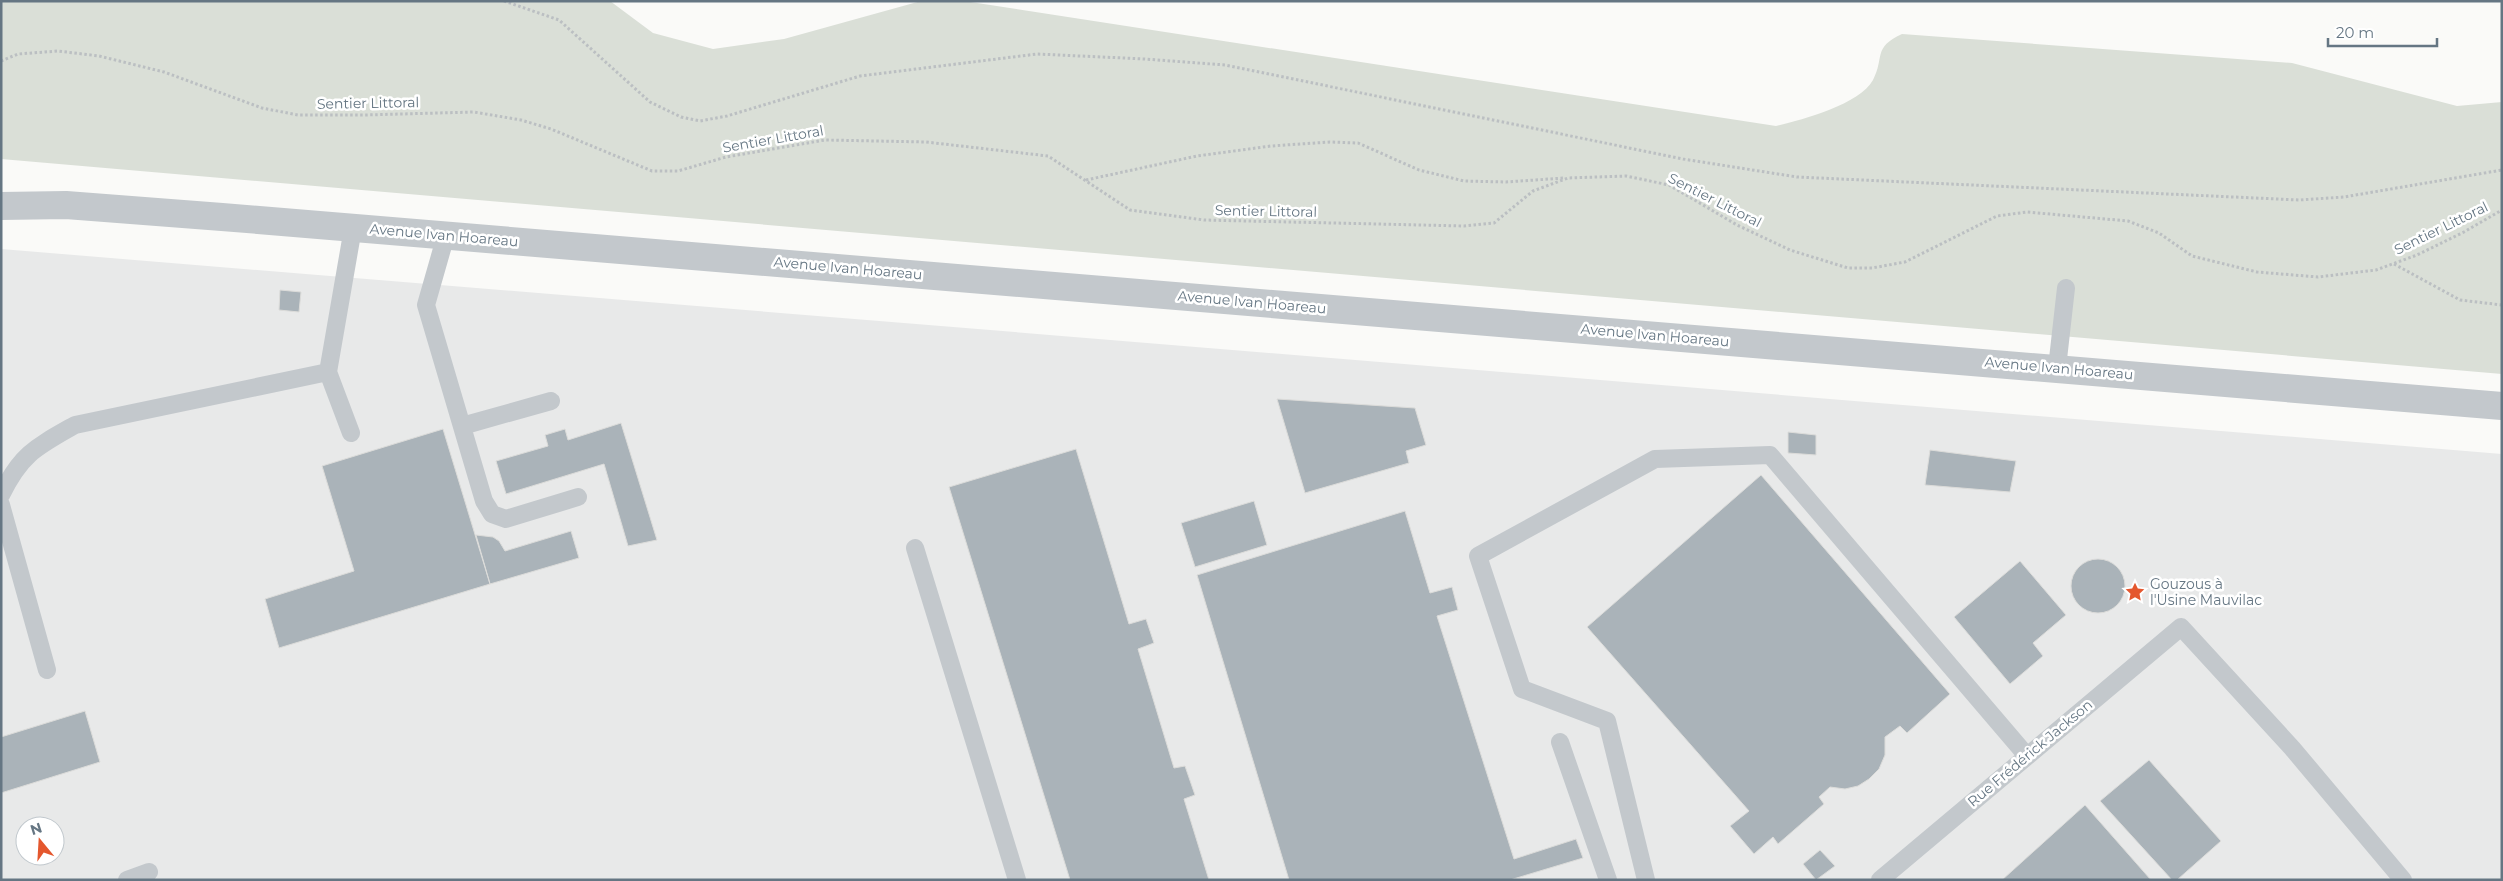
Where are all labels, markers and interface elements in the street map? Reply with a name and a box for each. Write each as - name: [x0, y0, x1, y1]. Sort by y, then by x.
- scale bar: [2328, 15, 2437, 47]
- text: 20 m: [2336, 23, 2374, 42]
- street label: Sentier Littoral: [317, 93, 419, 113]
- street label: Sentier Littoral: [721, 121, 825, 157]
- street label: Sentier Littoral: [1665, 169, 1765, 231]
- street label: Sentier Littoral: [2391, 197, 2491, 259]
- street label: Sentier Littoral: [1215, 201, 1317, 221]
- street label: Avenue Ivan Hoareau: [369, 220, 519, 250]
- street label: Avenue Ivan Hoareau: [773, 253, 923, 283]
- street label: Avenue Ivan Hoareau: [1177, 287, 1327, 317]
- street label: Avenue Ivan Hoareau: [1580, 320, 1730, 350]
- street label: Avenue Ivan Hoareau: [1984, 353, 2134, 383]
- place label: Gouzous à l'Usine Mauvilac: [2150, 575, 2262, 609]
- place icon: Gouzous à l'Usine Mauvilac: [2124, 581, 2146, 603]
- street label: Rue Frédérick Jackson: [1964, 695, 2096, 811]
- north arrow: [15, 816, 65, 866]
- text: N: [28, 818, 44, 839]

